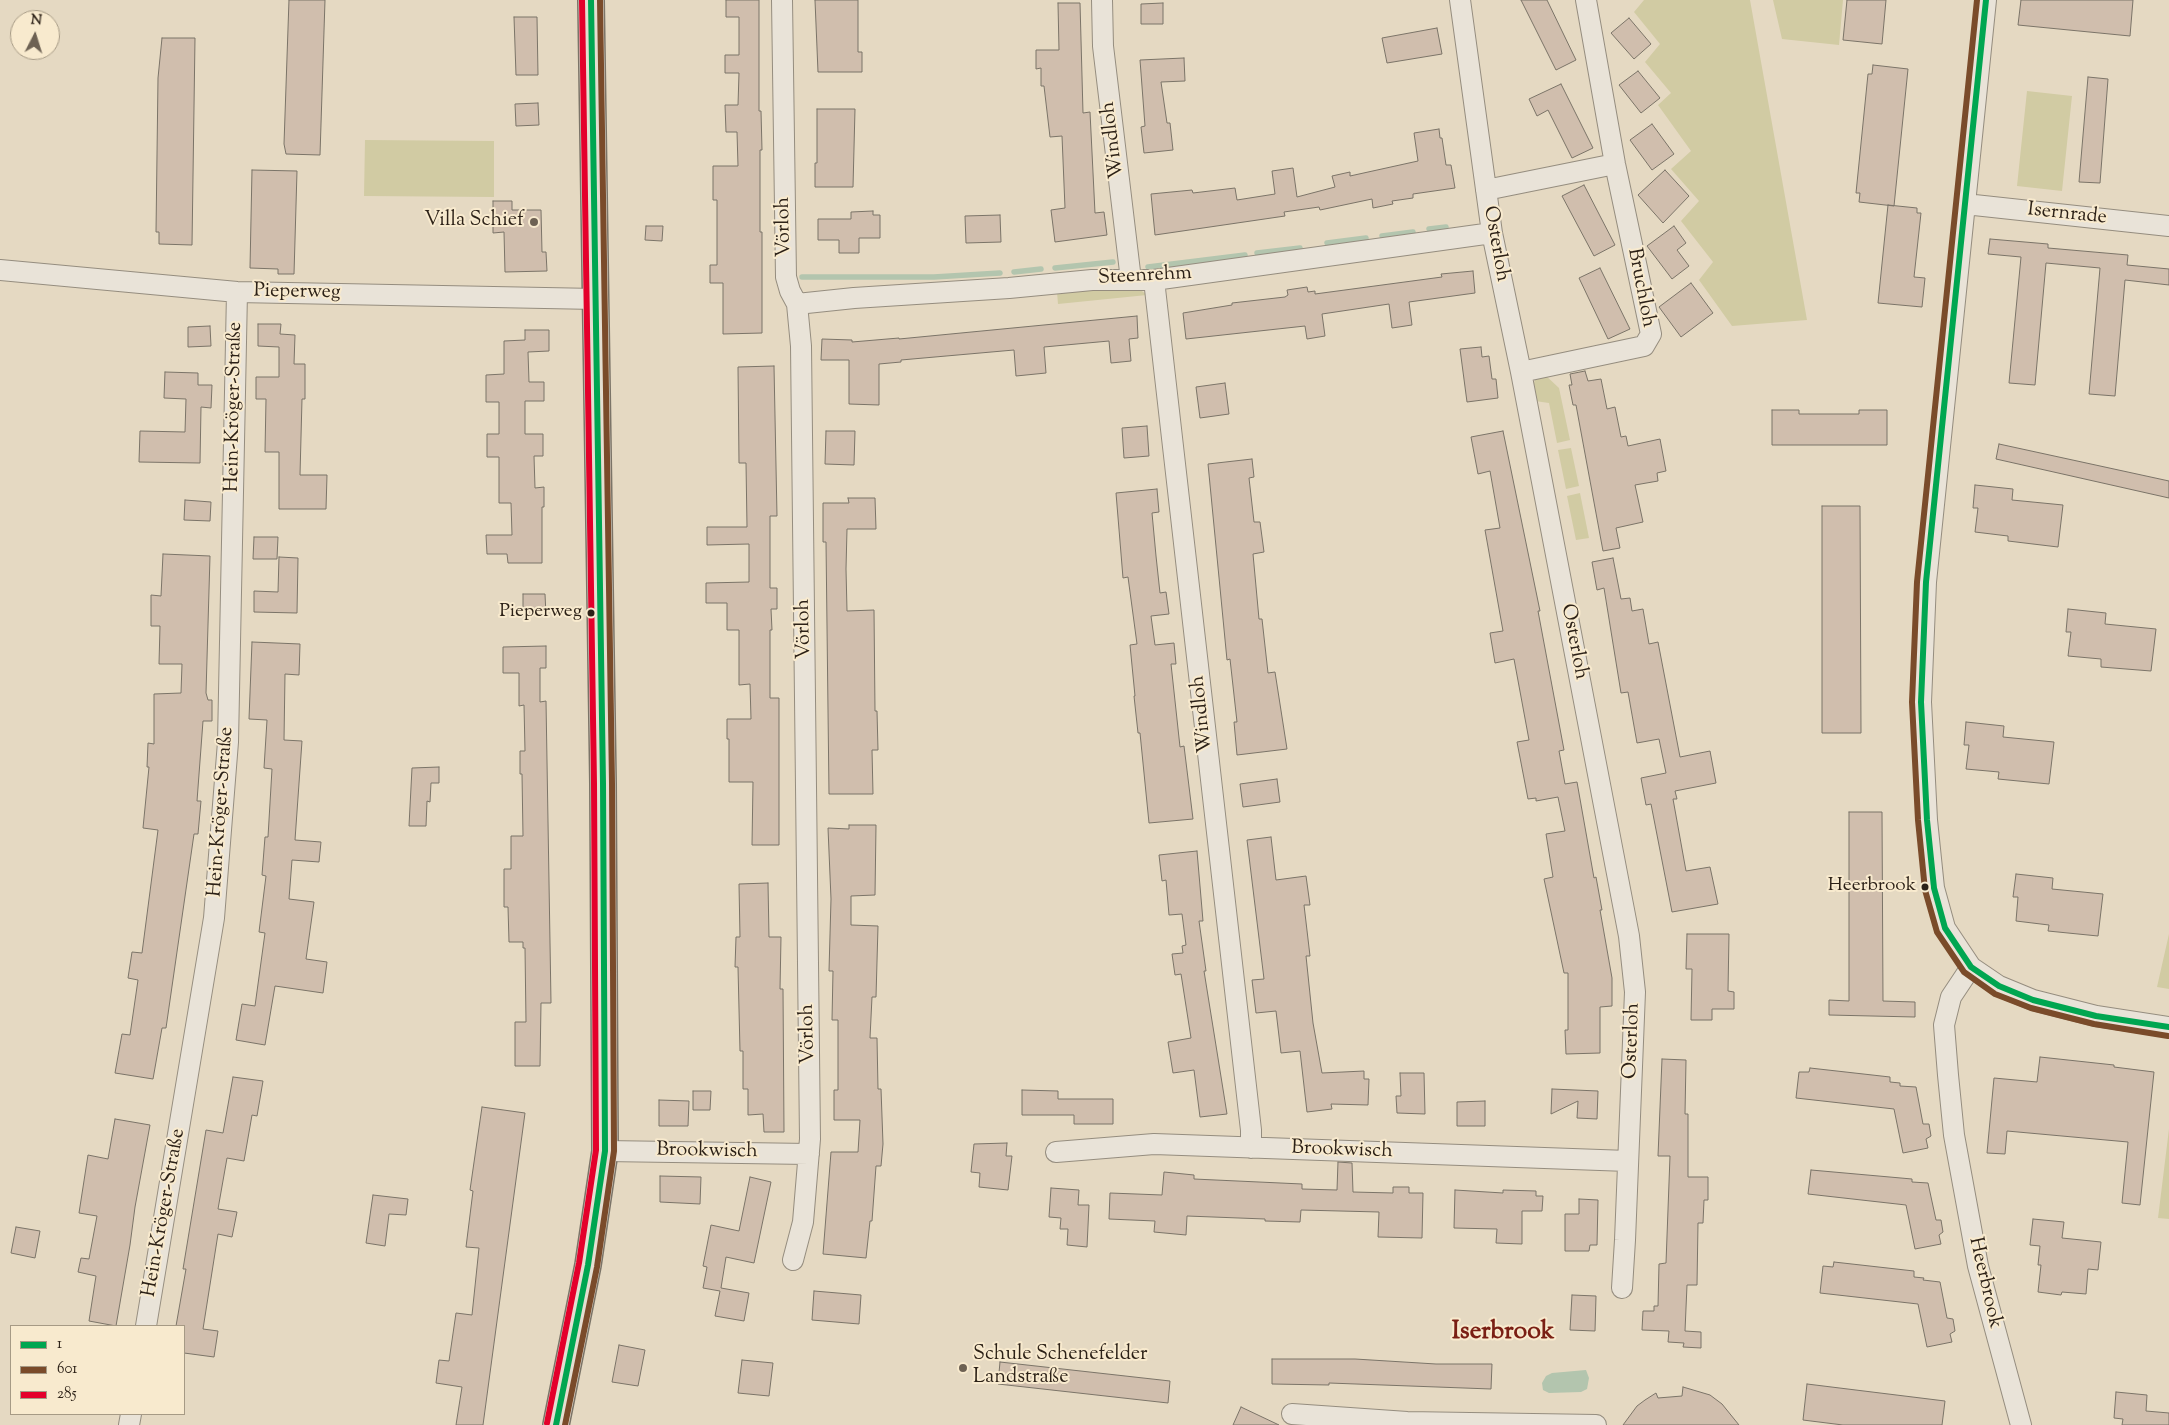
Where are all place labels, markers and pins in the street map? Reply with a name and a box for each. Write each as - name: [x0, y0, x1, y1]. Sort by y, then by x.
- place label: Villa Schief: [424, 210, 524, 234]
- marker: Villa Schief: [528, 216, 540, 228]
- place label: Pieperweg: [499, 602, 582, 624]
- marker: Pieperweg: [586, 608, 596, 618]
- place label: Heerbrook: [1828, 876, 1916, 898]
- marker: Heerbrook: [1920, 882, 1930, 892]
- place label: Schule Schenefelder Landstraße: [973, 1344, 1148, 1391]
- marker: Schule Schenefelder Landstraße: [957, 1362, 969, 1374]

